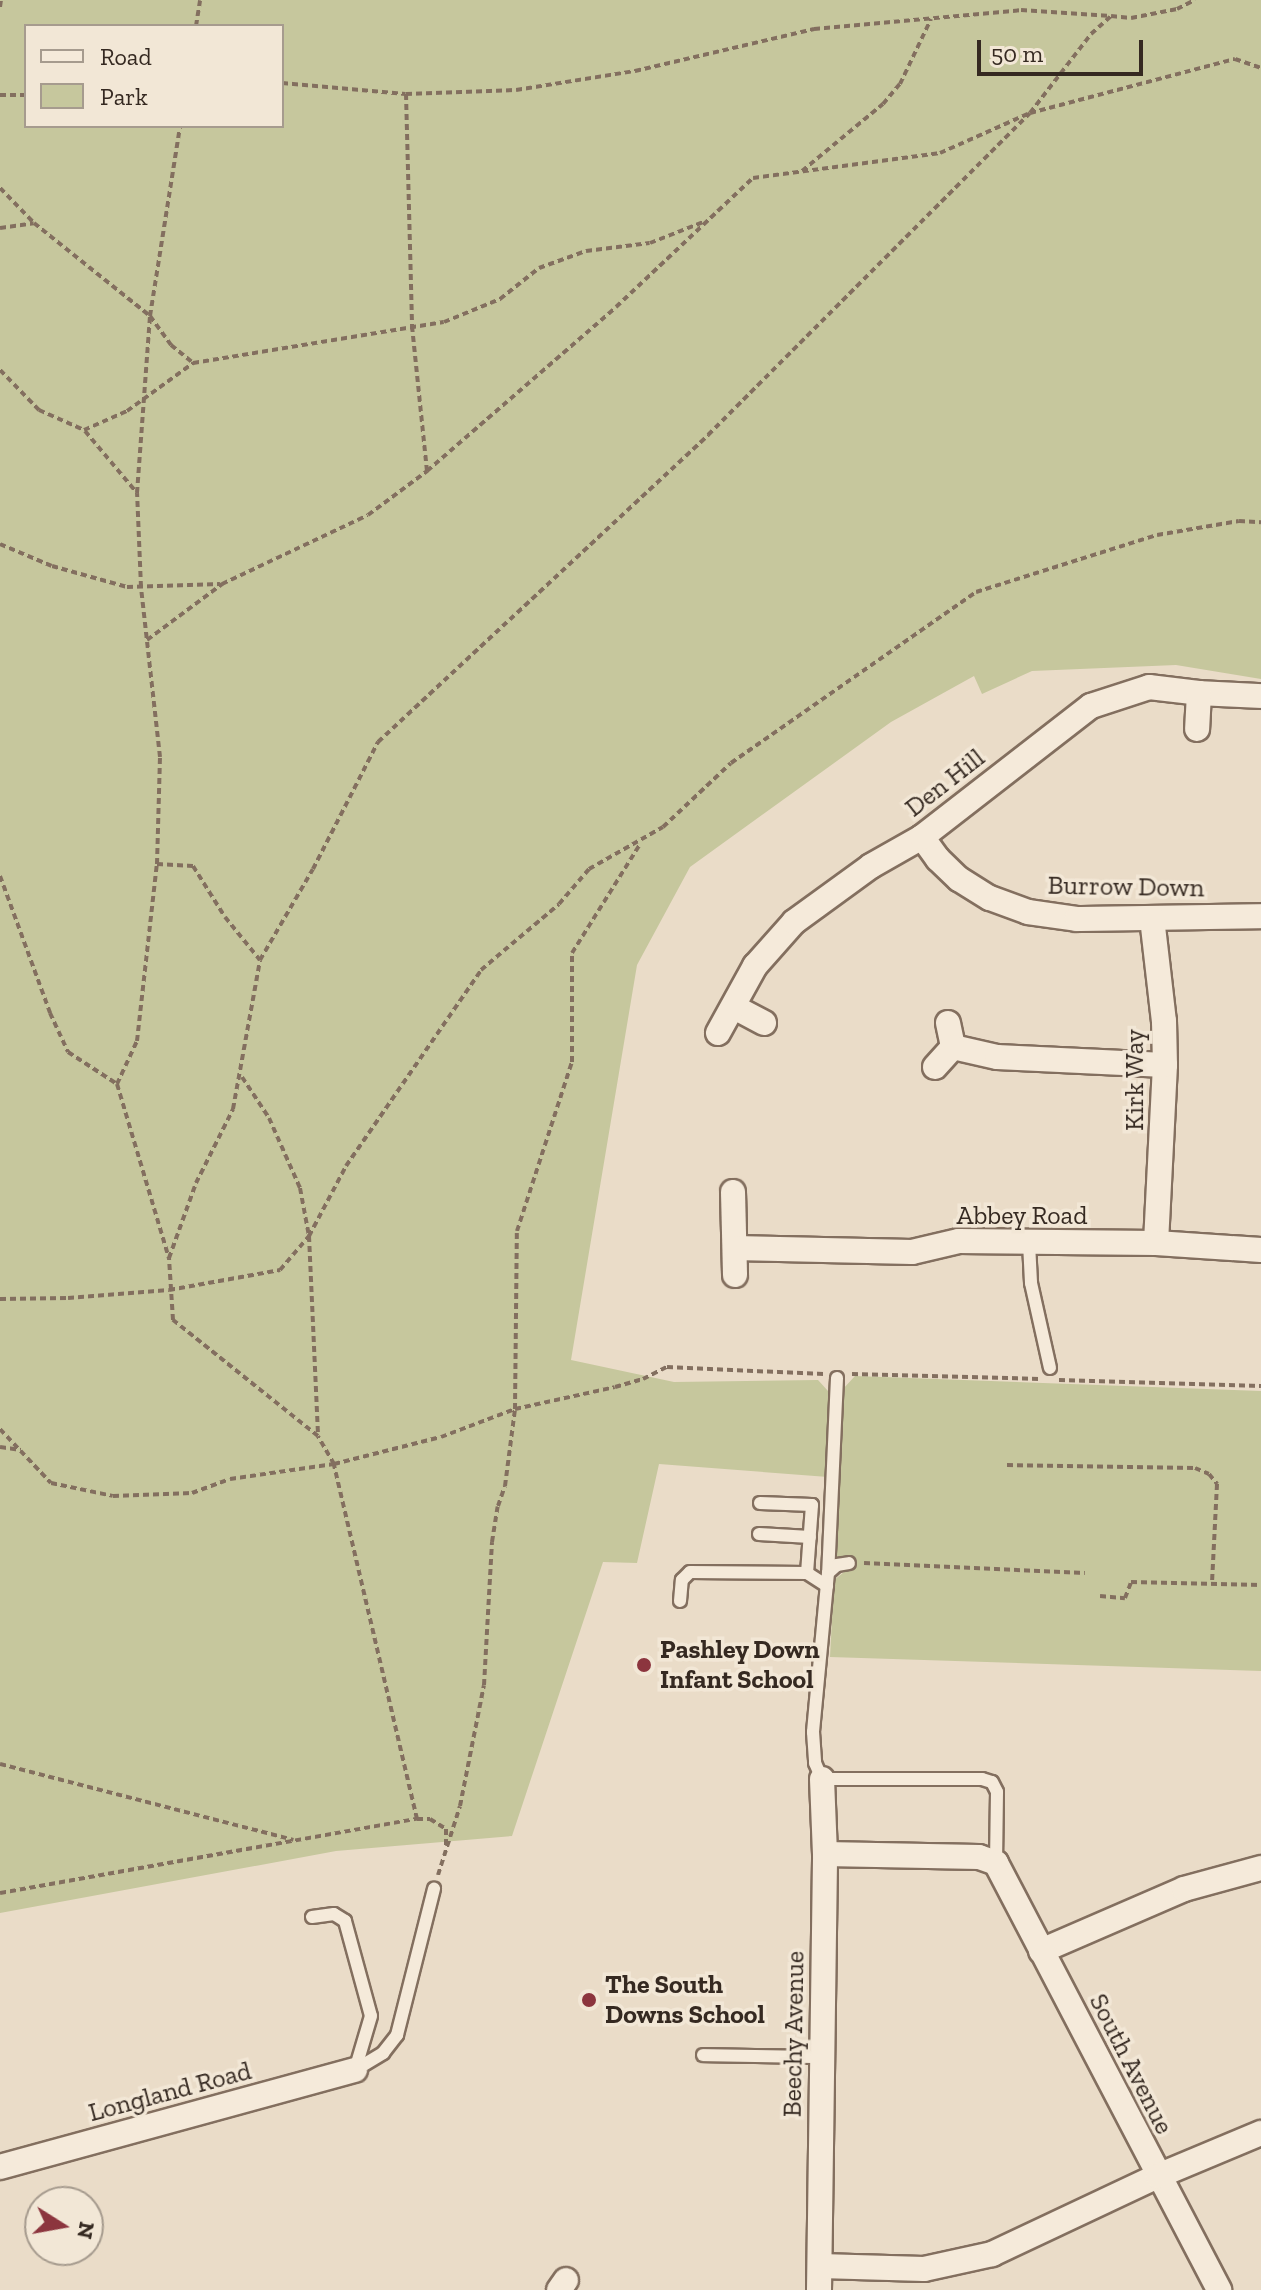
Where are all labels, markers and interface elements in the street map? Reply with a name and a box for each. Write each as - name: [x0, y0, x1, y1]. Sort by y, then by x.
- legend: [24, 24, 284, 128]
- scale bar: [981, 24, 1147, 74]
- text: 50 m: [991, 39, 1043, 68]
- text: Road: [100, 42, 152, 71]
- text: Park: [100, 82, 148, 111]
- street label: Den Hill: [899, 742, 991, 824]
- street label: Burrow Down: [1047, 870, 1205, 904]
- street label: Kirk Way: [1119, 1029, 1151, 1131]
- street label: Abbey Road: [956, 1200, 1088, 1232]
- place label: Pashley Down Infant School: [660, 1634, 820, 1696]
- marker: Pashley Down Infant School: [635, 1656, 653, 1674]
- street label: Beechy Avenue: [777, 1950, 811, 2118]
- place label: The South Downs School: [605, 1969, 765, 2030]
- street label: South Avenue: [1082, 1988, 1180, 2140]
- marker: The South Downs School: [580, 1991, 598, 2009]
- street label: Longland Road: [85, 2055, 255, 2129]
- north arrow: [24, 2186, 104, 2266]
- text: N: [71, 2219, 101, 2241]

